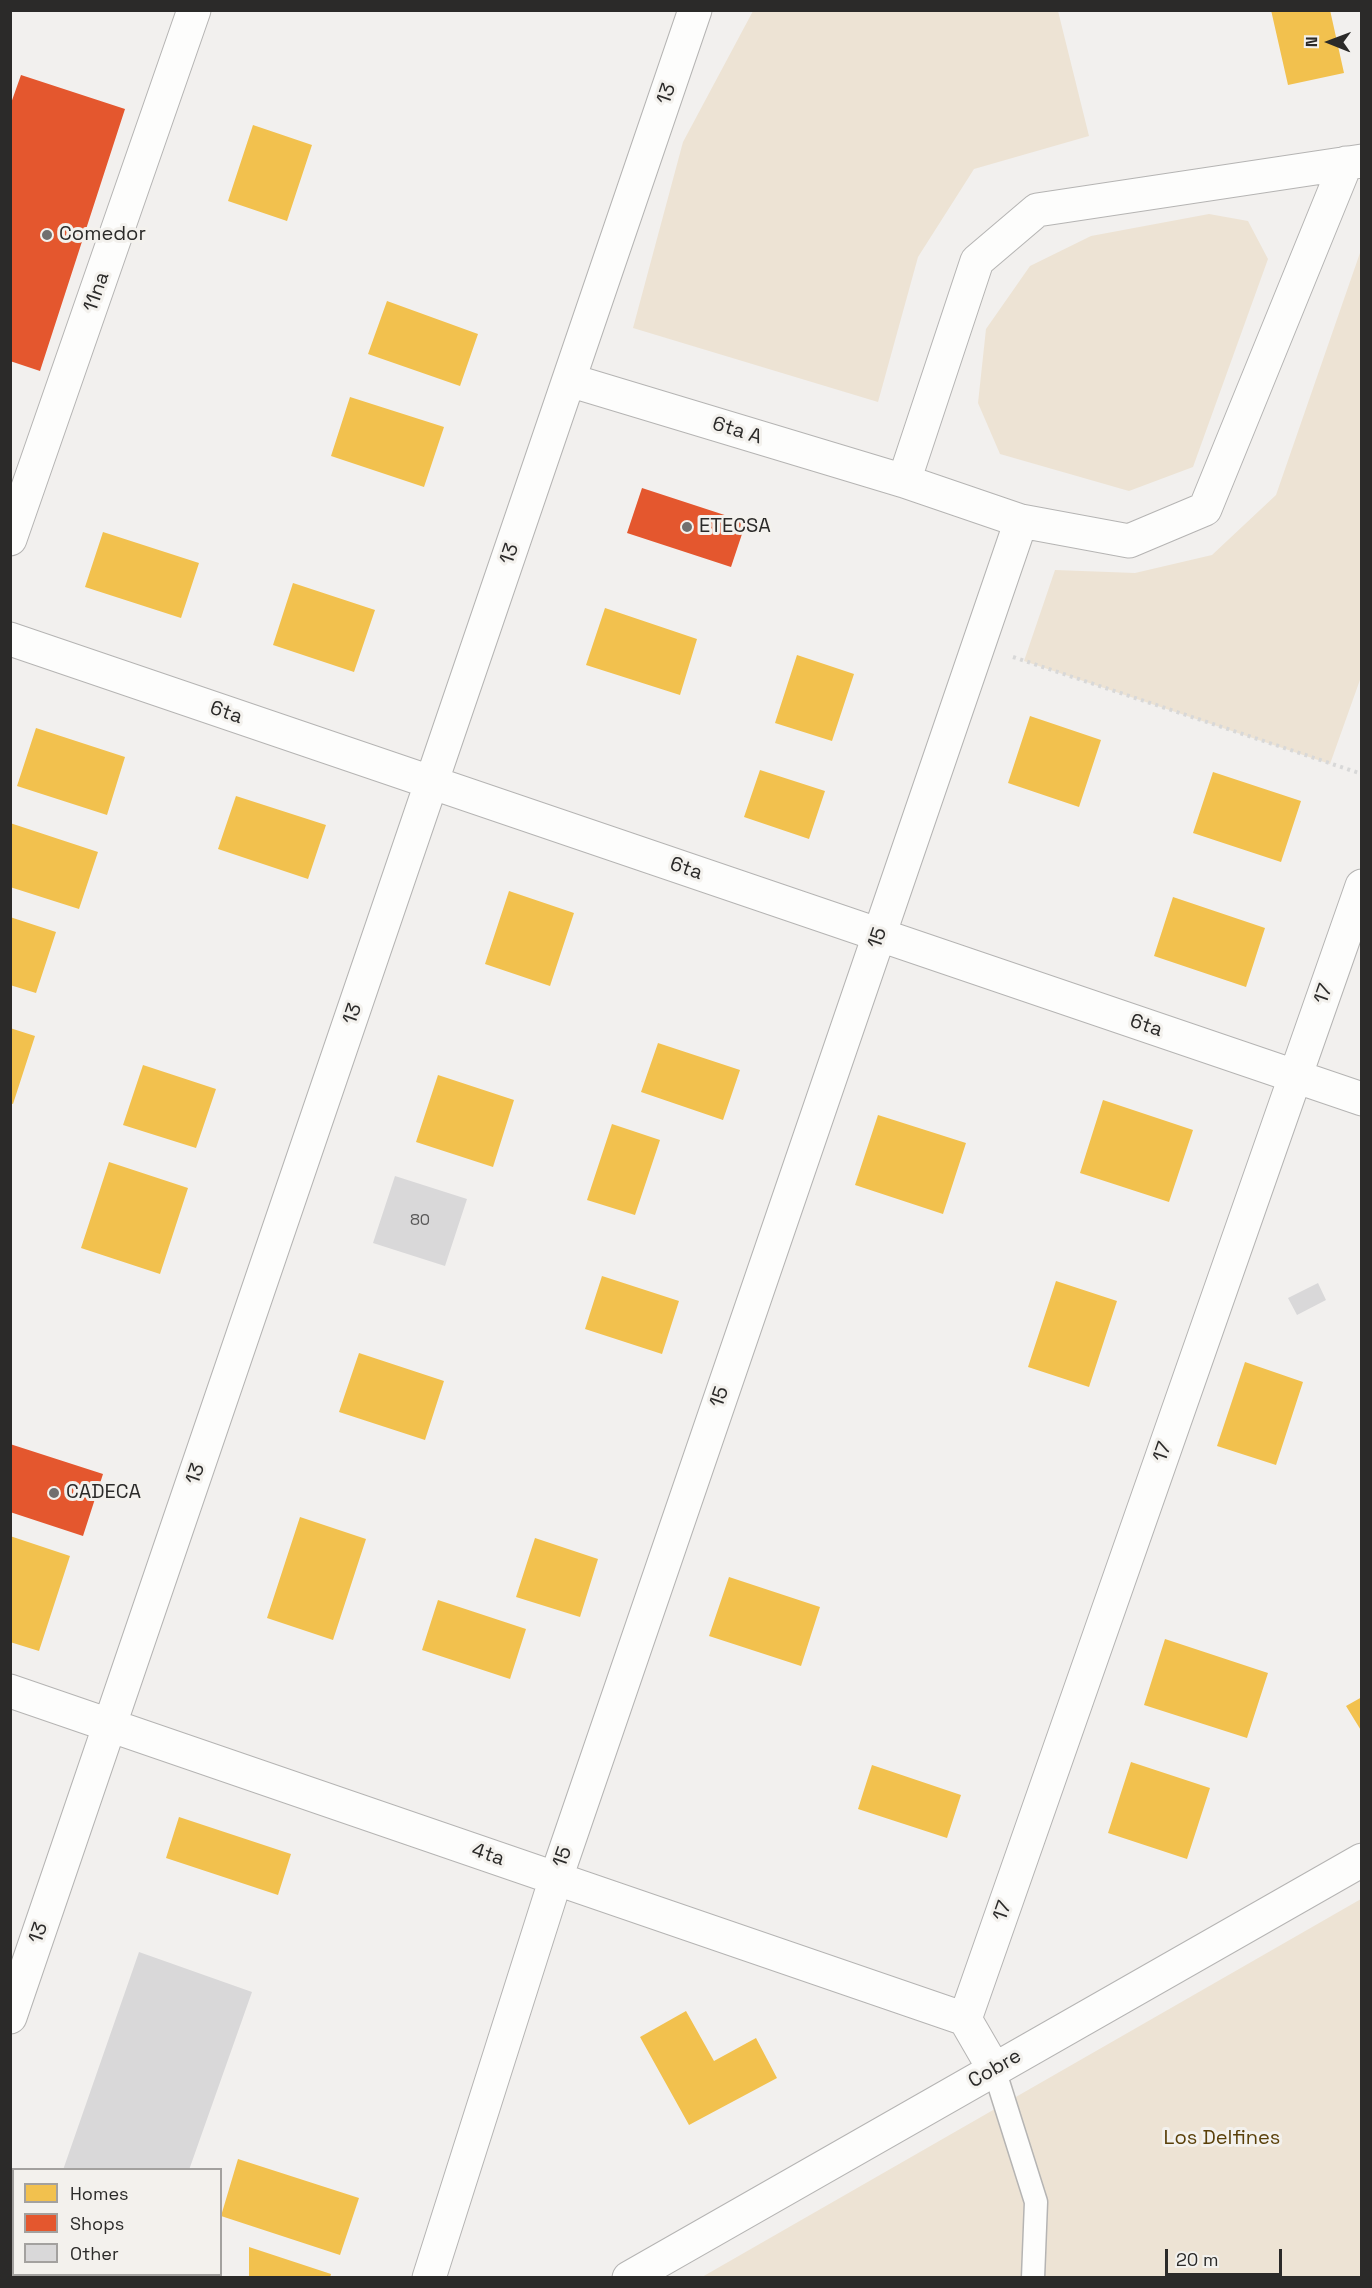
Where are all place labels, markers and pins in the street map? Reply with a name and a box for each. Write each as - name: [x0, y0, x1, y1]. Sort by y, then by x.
- place label: Comedor: [59, 223, 146, 247]
- marker: Comedor: [40, 228, 54, 242]
- place label: ETECSA: [699, 515, 771, 539]
- marker: ETECSA: [680, 520, 694, 534]
- place label: CADECA: [66, 1481, 141, 1505]
- marker: CADECA: [47, 1486, 61, 1500]

